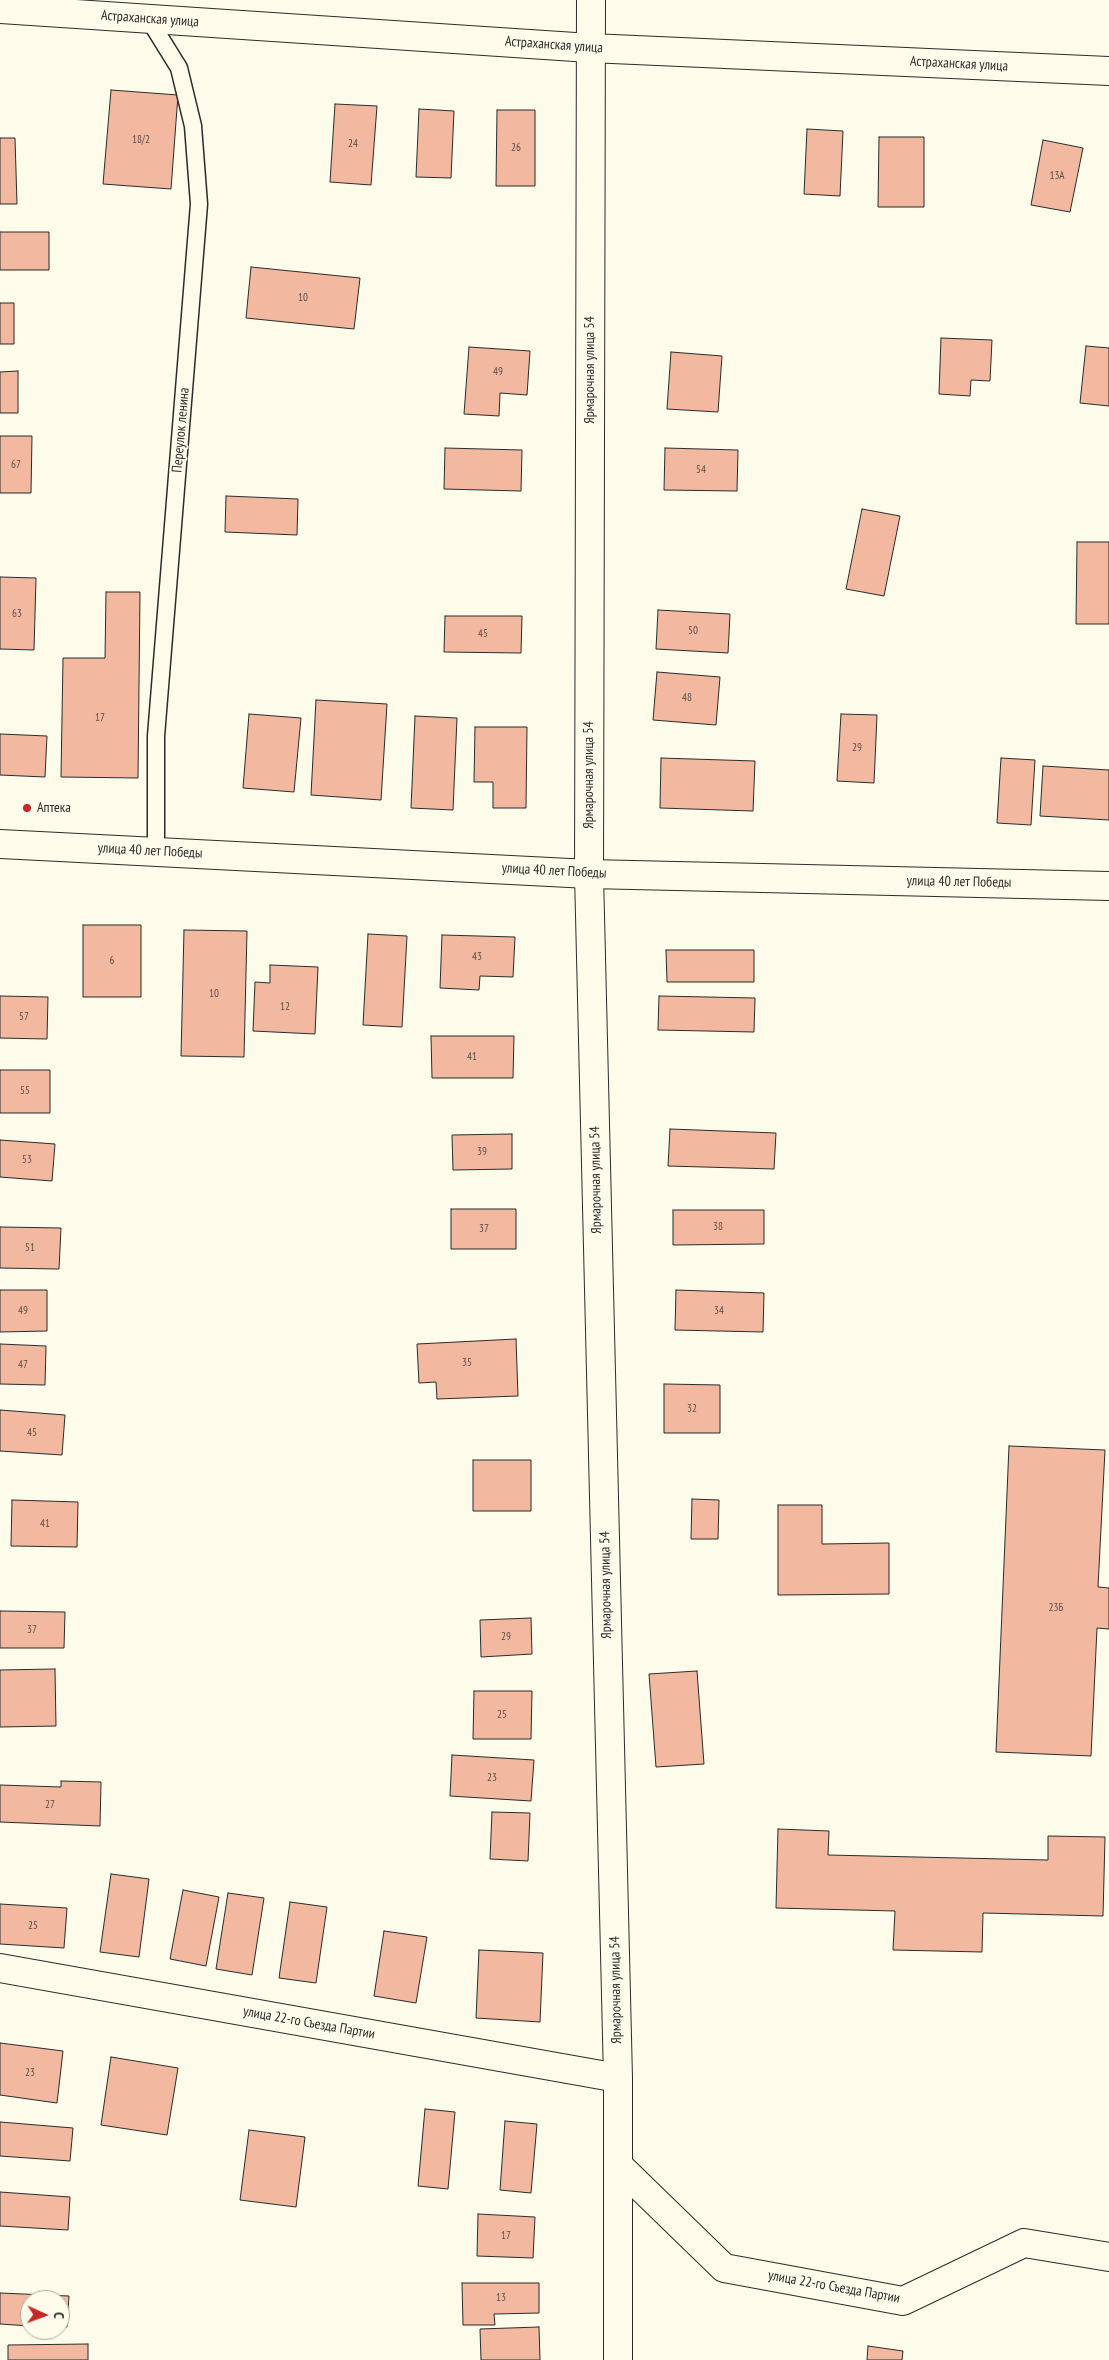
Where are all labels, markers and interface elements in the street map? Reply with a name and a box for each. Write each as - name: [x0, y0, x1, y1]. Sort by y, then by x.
- street label: Астраханская улица: [101, 7, 199, 31]
- street label: Астраханская улица: [505, 33, 603, 57]
- street label: Астраханская улица: [910, 53, 1008, 75]
- house number: 18/2: [132, 133, 150, 147]
- house number: 24: [348, 137, 358, 151]
- house number: 26: [511, 141, 521, 155]
- house number: 13А: [1049, 169, 1065, 183]
- house number: 10: [298, 291, 308, 305]
- street label: Ярмарочная улица 54: [582, 316, 598, 424]
- house number: 49: [493, 365, 503, 379]
- street label: Переулок ленина: [169, 387, 193, 473]
- house number: 67: [11, 458, 21, 472]
- house number: 54: [696, 463, 706, 477]
- house number: 63: [12, 607, 22, 621]
- house number: 50: [688, 624, 698, 638]
- house number: 45: [478, 627, 488, 641]
- house number: 48: [682, 691, 692, 705]
- house number: 17: [95, 711, 105, 725]
- street label: Ярмарочная улица 54: [581, 721, 597, 829]
- house number: 29: [852, 741, 862, 755]
- place label: Аптека: [37, 800, 71, 816]
- marker: Аптека: [21, 802, 33, 814]
- street label: улица 40 лет Победы: [97, 840, 203, 862]
- street label: улица 40 лет Победы: [501, 860, 607, 882]
- street label: улица 40 лет Победы: [906, 873, 1012, 891]
- house number: 43: [472, 950, 482, 964]
- house number: 6: [110, 954, 114, 968]
- house number: 10: [209, 987, 219, 1001]
- house number: 12: [280, 1000, 290, 1014]
- house number: 57: [19, 1010, 29, 1024]
- house number: 41: [467, 1050, 477, 1064]
- house number: 55: [20, 1084, 30, 1098]
- street label: Ярмарочная улица 54: [587, 1126, 605, 1234]
- house number: 39: [477, 1145, 487, 1159]
- house number: 53: [22, 1153, 32, 1167]
- house number: 38: [713, 1220, 723, 1234]
- house number: 37: [479, 1222, 489, 1236]
- house number: 51: [25, 1241, 35, 1255]
- house number: 49: [18, 1304, 28, 1318]
- house number: 34: [714, 1304, 724, 1318]
- house number: 35: [462, 1356, 472, 1370]
- house number: 47: [18, 1358, 28, 1372]
- house number: 32: [687, 1402, 697, 1416]
- house number: 45: [27, 1426, 37, 1440]
- house number: 41: [40, 1517, 50, 1531]
- street label: Ярмарочная улица 54: [597, 1531, 615, 1639]
- house number: 23Б: [1049, 1601, 1063, 1615]
- house number: 37: [27, 1623, 37, 1637]
- house number: 29: [501, 1630, 511, 1644]
- house number: 25: [497, 1708, 507, 1722]
- house number: 23: [487, 1771, 497, 1785]
- house number: 27: [45, 1798, 55, 1812]
- house number: 25: [28, 1919, 38, 1933]
- street label: Ярмарочная улица 54: [607, 1936, 625, 2044]
- street label: улица 22-го Съезда Партии: [242, 2003, 376, 2043]
- house number: 23: [25, 2066, 35, 2080]
- house number: 17: [501, 2229, 511, 2243]
- street label: улица 22-го Съезда Партии: [767, 2267, 901, 2307]
- north arrow: [20, 2290, 70, 2340]
- house number: 13: [496, 2291, 506, 2305]
- text: С: [50, 2312, 68, 2319]

